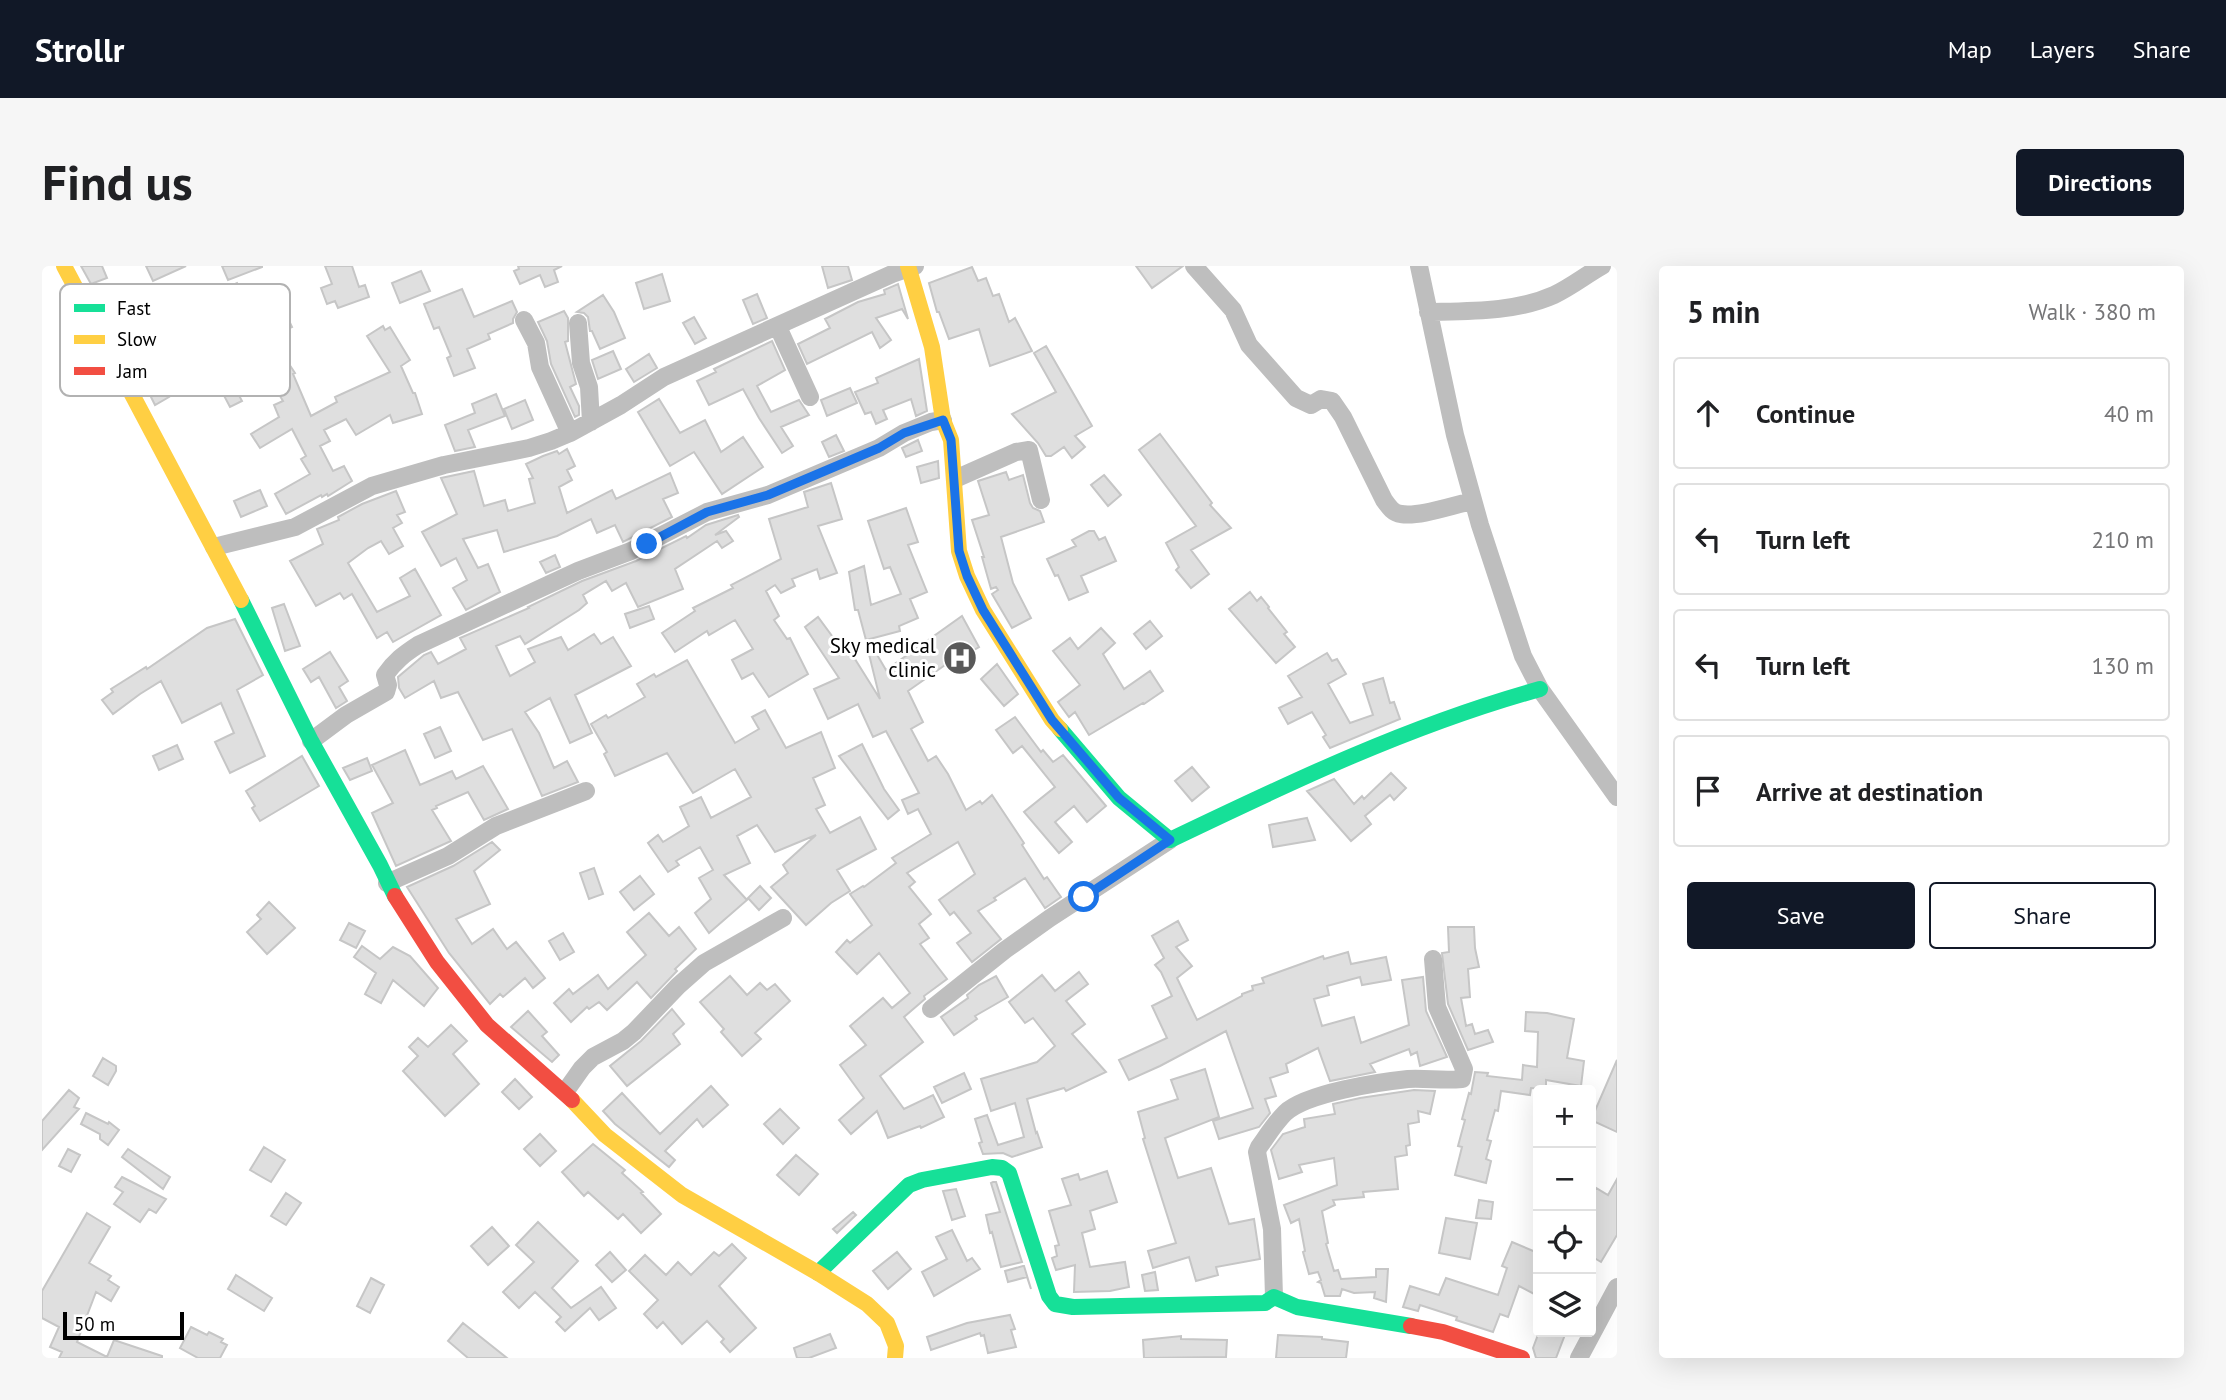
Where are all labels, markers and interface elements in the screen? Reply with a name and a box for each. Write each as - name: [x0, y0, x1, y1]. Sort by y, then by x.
- text: Strollr: [35, 28, 124, 71]
- text: Map: [1948, 34, 1992, 65]
- text: Layers: [2030, 34, 2095, 65]
- text: Share: [2133, 34, 2191, 65]
- button: Directions: [2016, 149, 2184, 216]
- text: Find us: [42, 150, 193, 214]
- legend: [60, 284, 290, 396]
- text: 5 min: [1687, 292, 1760, 331]
- text: Fast: [117, 296, 151, 320]
- text: Walk · 380 m: [2029, 297, 2156, 326]
- text: Slow: [117, 327, 157, 351]
- text: Jam: [116, 359, 147, 383]
- icon: ahead: [1689, 394, 1727, 432]
- text: Continue: [1756, 397, 1855, 430]
- text: 40 m: [2104, 399, 2154, 428]
- icon: left: [1689, 520, 1727, 558]
- text: Turn left: [1756, 523, 1850, 556]
- text: 210 m: [2092, 525, 2154, 554]
- route end: [631, 528, 662, 559]
- place label: Sky medical clinic: [830, 632, 936, 683]
- hospital icon: Sky medical clinic: [941, 639, 979, 677]
- icon: left: [1689, 646, 1727, 684]
- text: Turn left: [1756, 649, 1850, 682]
- text: 130 m: [2092, 651, 2154, 680]
- icon: arrive: [1689, 772, 1727, 810]
- text: Arrive at destination: [1756, 775, 1983, 808]
- route start: [1068, 881, 1099, 912]
- button: Save: [1687, 882, 1915, 949]
- button: Share: [1929, 882, 2156, 949]
- map controls: [1533, 1085, 1596, 1337]
- button: +: [1533, 1085, 1596, 1148]
- button: −: [1533, 1148, 1596, 1211]
- button: locate: [1533, 1211, 1596, 1274]
- button: layers: [1533, 1274, 1596, 1337]
- scale bar: [63, 1309, 184, 1341]
- text: 50 m: [74, 1312, 115, 1336]

